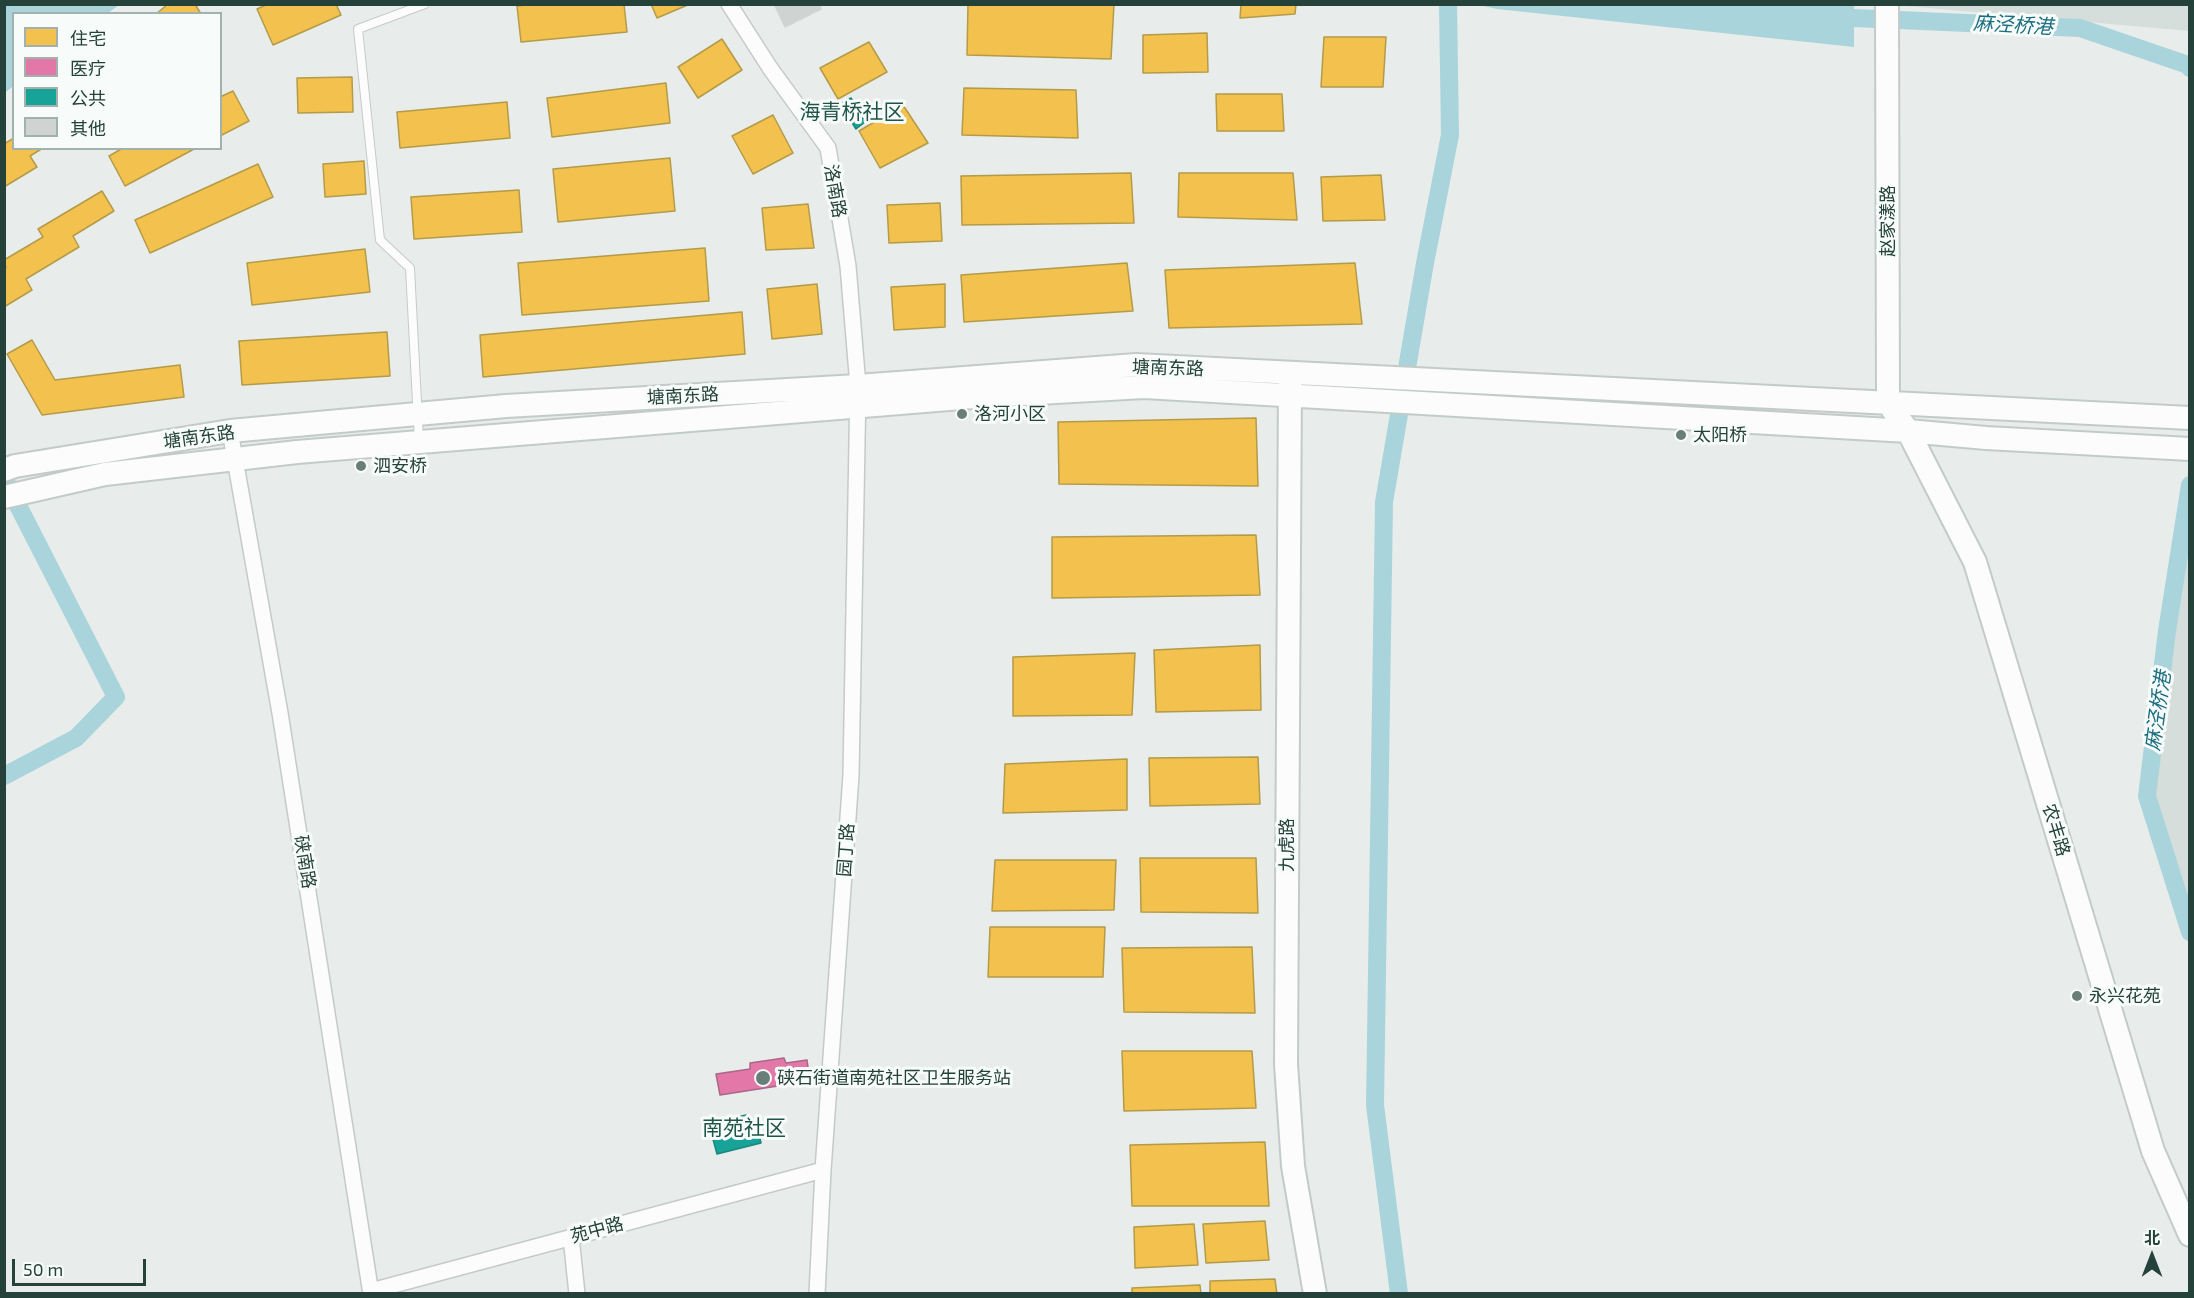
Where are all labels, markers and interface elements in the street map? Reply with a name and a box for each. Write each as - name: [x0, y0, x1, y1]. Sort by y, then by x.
- water label: 麻泾桥港: [1972, 11, 2054, 39]
- legend: [12, 12, 222, 150]
- text: 住宅: [70, 27, 106, 49]
- text: 医疗: [70, 57, 106, 79]
- text: 公共: [70, 87, 106, 109]
- district label: 海青桥社区: [800, 99, 904, 125]
- text: 其他: [70, 117, 106, 139]
- street label: 洛南路: [820, 163, 850, 219]
- street label: 赵家漾路: [1877, 185, 1899, 257]
- street label: 塘南东路: [1132, 356, 1204, 380]
- street label: 塘南东路: [646, 383, 720, 409]
- place label: 洛河小区: [974, 403, 1046, 425]
- marker: 洛河小区: [955, 407, 969, 421]
- street label: 塘南东路: [162, 421, 236, 453]
- place label: 太阳桥: [1693, 424, 1747, 446]
- marker: 太阳桥: [1674, 428, 1688, 442]
- place label: 泗安桥: [373, 455, 427, 477]
- marker: 泗安桥: [354, 459, 368, 473]
- water label: 麻泾桥港: [2141, 670, 2175, 752]
- street label: 农丰路: [2038, 801, 2074, 859]
- street label: 九虎路: [1276, 818, 1298, 872]
- street label: 园丁路: [833, 822, 859, 878]
- street label: 硖南路: [290, 834, 320, 890]
- place label: 永兴花苑: [2089, 985, 2161, 1007]
- marker: 永兴花苑: [2070, 989, 2084, 1003]
- place label: 硖石街道南苑社区卫生服务站: [777, 1067, 1011, 1089]
- marker: 硖石街道南苑社区卫生服务站: [754, 1069, 772, 1087]
- district label: 南苑社区: [702, 1115, 786, 1141]
- street label: 苑中路: [568, 1213, 626, 1247]
- north arrow: [2122, 1226, 2182, 1286]
- text: 北: [2144, 1228, 2160, 1247]
- scale bar: [15, 1247, 148, 1285]
- text: 50 m: [23, 1258, 63, 1280]

